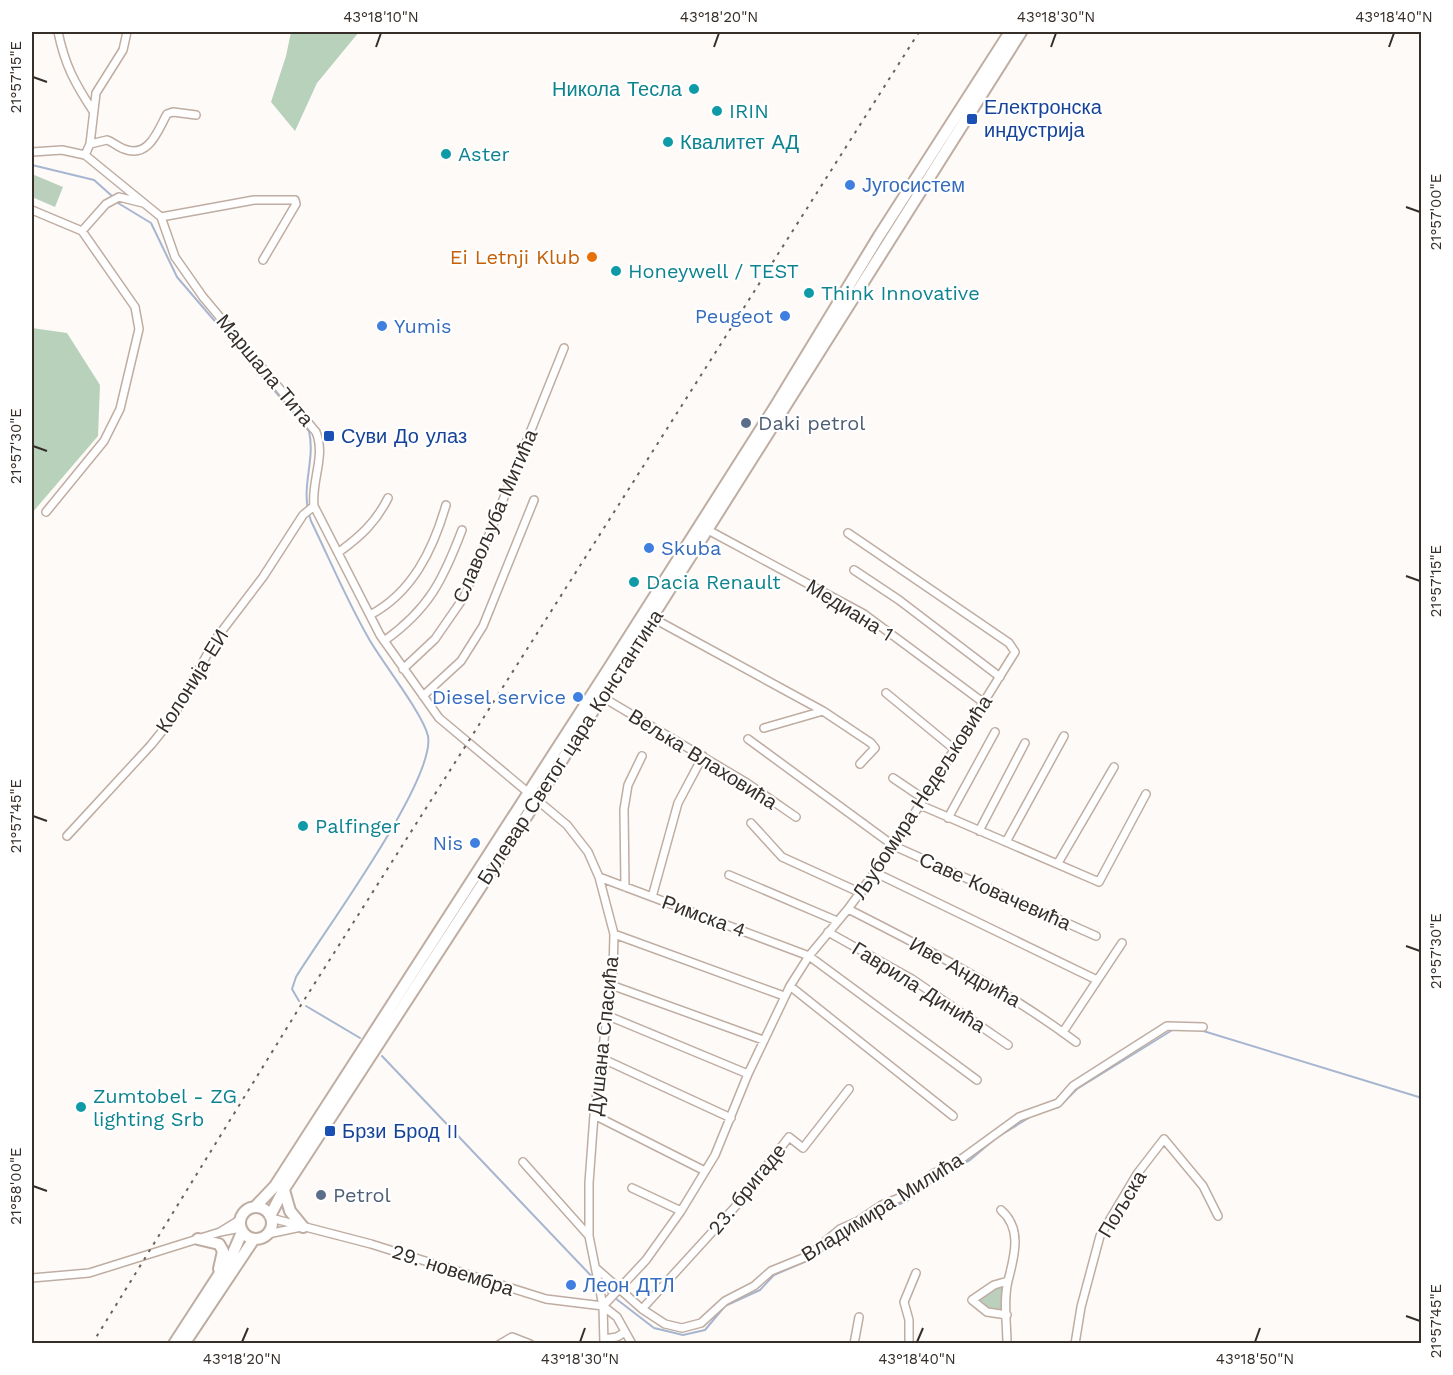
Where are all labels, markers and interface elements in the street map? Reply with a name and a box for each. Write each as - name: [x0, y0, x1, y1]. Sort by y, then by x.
- text: 43°18'10"N: [343, 8, 419, 26]
- text: 43°18'20"N: [680, 8, 758, 26]
- text: 43°18'30"N: [1017, 8, 1095, 26]
- text: 43°18'40"N: [1355, 8, 1433, 26]
- text: 21°57'15"E: [7, 41, 25, 113]
- place label: Никола Тесла: [552, 77, 683, 101]
- marker: Никола Тесла: [687, 82, 701, 96]
- place label: Електронска индустрија: [984, 95, 1103, 142]
- place label: IRIN: [729, 99, 769, 123]
- marker: IRIN: [710, 104, 724, 118]
- marker: Електронска индустрија: [965, 112, 979, 126]
- place label: Квалитет АД: [680, 130, 799, 154]
- marker: Квалитет АД: [661, 135, 675, 149]
- place label: Aster: [458, 142, 510, 166]
- marker: Aster: [439, 147, 453, 161]
- place label: Југосистем: [862, 173, 965, 197]
- text: 21°57'00"E: [1427, 174, 1445, 250]
- marker: Југосистем: [843, 178, 857, 192]
- place label: Ei Letnji Klub: [450, 245, 580, 269]
- marker: Ei Letnji Klub: [585, 250, 599, 264]
- place label: Honeywell / TEST: [628, 259, 799, 283]
- marker: Honeywell / TEST: [609, 264, 623, 278]
- place label: Think Innovative: [821, 281, 980, 305]
- marker: Think Innovative: [802, 286, 816, 300]
- place label: Peugeot: [695, 304, 774, 328]
- street label: Маршала Тита: [211, 309, 319, 431]
- marker: Peugeot: [778, 309, 792, 323]
- place label: Yumis: [394, 314, 452, 338]
- marker: Yumis: [375, 319, 389, 333]
- text: 21°57'30"E: [7, 408, 25, 484]
- place label: Daki petrol: [758, 411, 865, 435]
- marker: Daki petrol: [739, 416, 753, 430]
- place label: Суви До улаз: [341, 424, 467, 448]
- street label: Славољуба Митића: [448, 425, 543, 607]
- marker: Суви До улаз: [322, 429, 336, 443]
- place label: Skuba: [661, 536, 721, 560]
- marker: Skuba: [642, 541, 656, 555]
- text: 21°57'15"E: [1427, 545, 1445, 617]
- place label: Dacia Renault: [646, 570, 781, 594]
- street label: Медиана 1: [802, 574, 898, 646]
- marker: Dacia Renault: [627, 575, 641, 589]
- street label: Булевар Светог цара Константина: [472, 604, 669, 889]
- street label: Колонија ЕИ: [151, 625, 233, 737]
- place label: Diesel service: [432, 685, 566, 709]
- marker: Diesel service: [571, 690, 585, 704]
- street label: Љубомира Недељковића: [847, 690, 997, 903]
- street label: Вељка Влаховића: [624, 704, 783, 815]
- text: 21°57'45"E: [7, 779, 25, 853]
- place label: Palfinger: [315, 814, 401, 838]
- marker: Palfinger: [296, 819, 310, 833]
- place label: Nis: [432, 831, 463, 855]
- marker: Nis: [468, 836, 482, 850]
- street label: Саве Ковачевића: [915, 847, 1075, 936]
- street label: Римска 4: [659, 890, 749, 942]
- text: 21°57'30"E: [1427, 913, 1445, 989]
- street label: Иве Андрића: [905, 932, 1026, 1013]
- street label: Гаврила Динића: [848, 936, 991, 1038]
- street label: Душана Спасића: [583, 954, 623, 1117]
- place label: Zumtobel - ZG lighting Srb: [93, 1084, 237, 1131]
- marker: Zumtobel - ZG lighting Srb: [74, 1100, 88, 1114]
- place label: Брзи Брод II: [342, 1119, 458, 1143]
- marker: Брзи Брод II: [323, 1124, 337, 1138]
- street label: 23. бригаде: [703, 1139, 791, 1239]
- text: 21°58'00"E: [7, 1147, 25, 1225]
- street label: Владимира Милића: [797, 1147, 968, 1266]
- street label: Пољска: [1093, 1165, 1152, 1242]
- place label: Petrol: [333, 1183, 391, 1207]
- marker: Petrol: [314, 1188, 328, 1202]
- street label: 29. новембра: [389, 1239, 518, 1301]
- place label: Леон ДТЛ: [583, 1273, 675, 1297]
- marker: Леон ДТЛ: [564, 1278, 578, 1292]
- text: 21°57'45"E: [1427, 1284, 1445, 1358]
- text: 43°18'20"N: [203, 1350, 281, 1368]
- text: 43°18'30"N: [541, 1350, 619, 1368]
- text: 43°18'40"N: [878, 1350, 956, 1368]
- text: 43°18'50"N: [1216, 1350, 1294, 1368]

